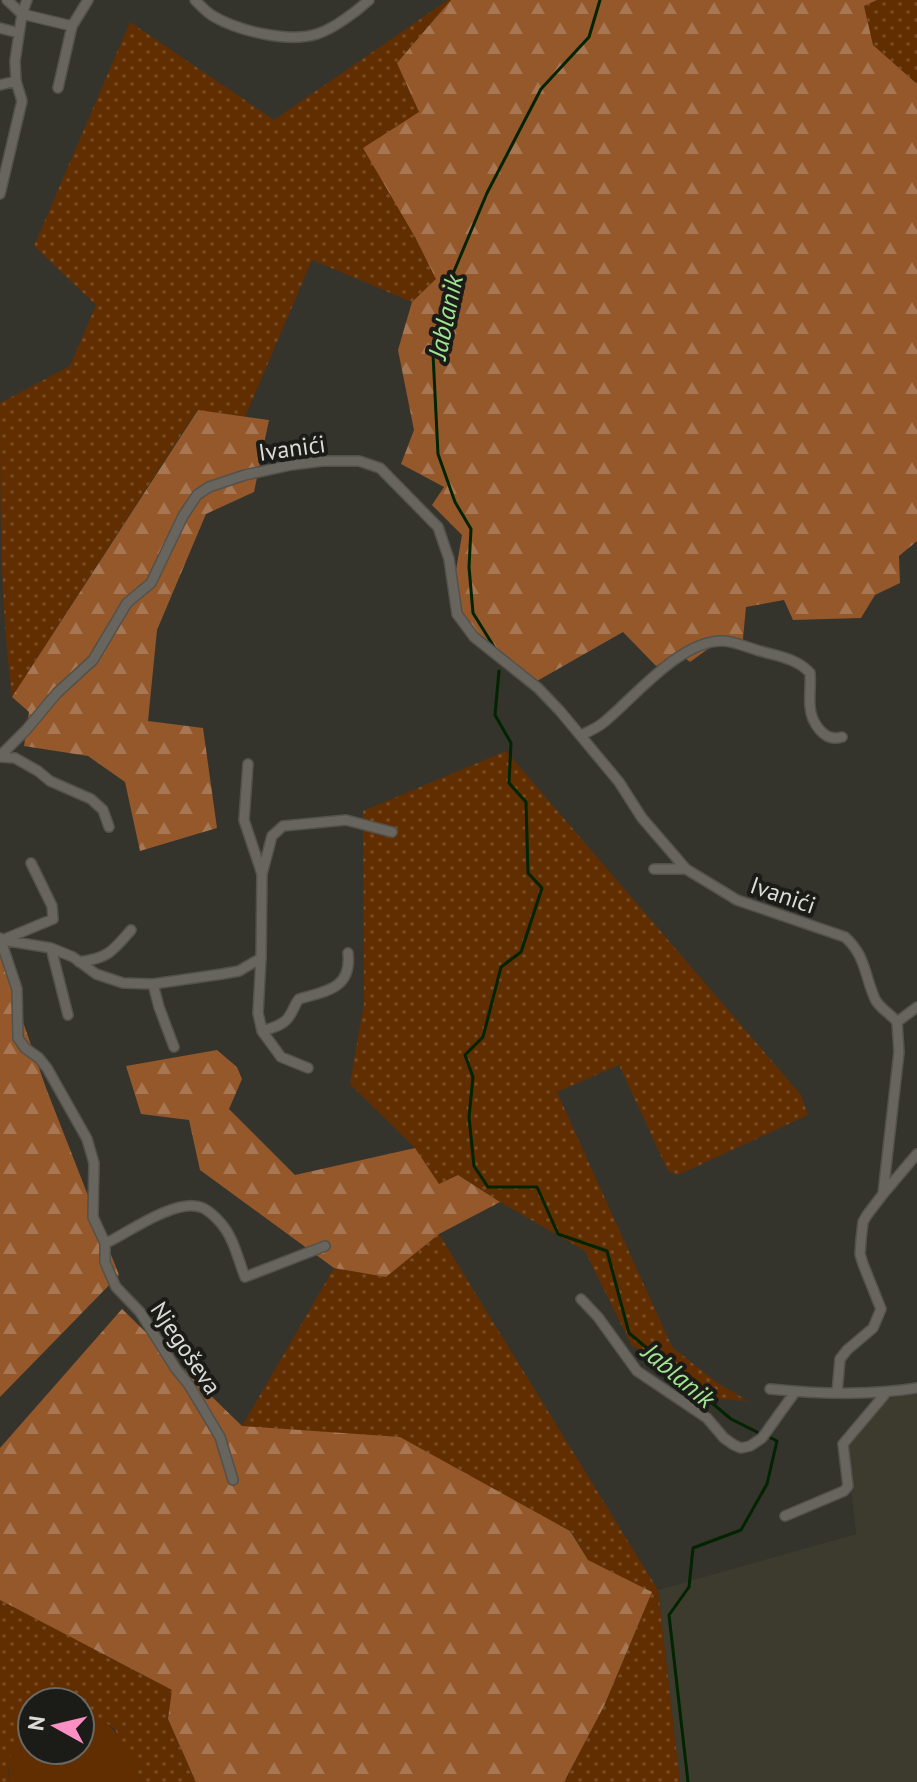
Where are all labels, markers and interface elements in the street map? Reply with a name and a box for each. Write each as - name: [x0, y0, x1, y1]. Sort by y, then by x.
- water label: Jablanik: [420, 271, 470, 364]
- street label: Ivanići: [257, 428, 327, 468]
- street label: Ivanići: [746, 869, 820, 921]
- street label: Njegoševa: [144, 1296, 228, 1400]
- water label: Jablanik: [634, 1334, 723, 1416]
- north arrow: [16, 1686, 96, 1766]
- text: N: [21, 1714, 51, 1732]

